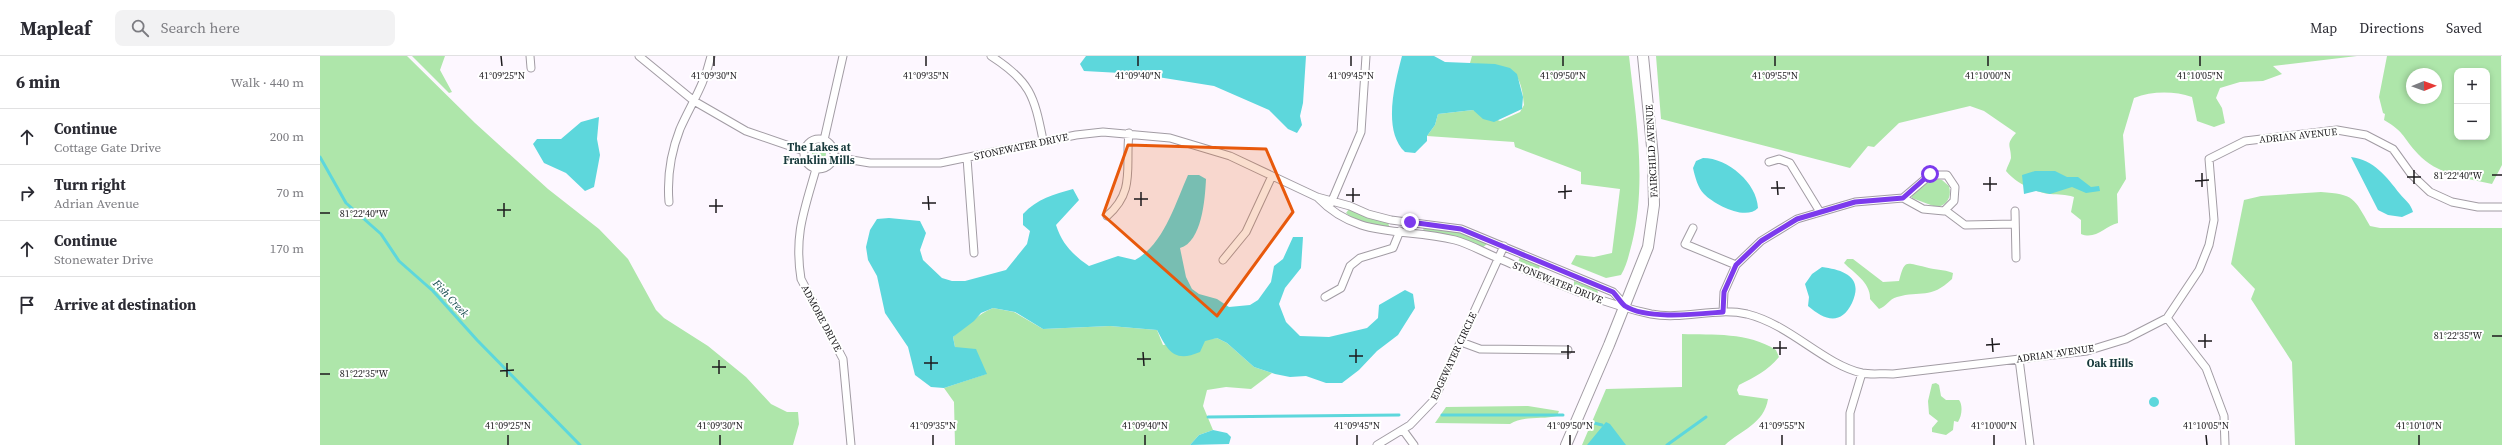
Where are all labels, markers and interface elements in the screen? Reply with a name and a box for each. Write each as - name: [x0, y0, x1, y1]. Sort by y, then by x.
- search box: [115, 10, 395, 46]
- text: Mapleaf: [20, 15, 91, 41]
- icon: search: [129, 17, 151, 39]
- text: Search here: [161, 17, 240, 38]
- text: Map: [2310, 18, 2337, 38]
- text: Directions: [2359, 18, 2424, 38]
- text: Saved: [2446, 18, 2482, 38]
- north arrow: [2406, 68, 2442, 104]
- map controls: [2454, 68, 2490, 140]
- button: +: [2454, 68, 2490, 104]
- text: 41°09'25"N: [479, 69, 525, 82]
- text: 41°09'30"N: [691, 69, 737, 82]
- text: 41°09'35"N: [903, 69, 949, 82]
- text: 41°09'40"N: [1115, 69, 1161, 82]
- text: 41°09'45"N: [1328, 69, 1374, 82]
- text: 41°09'50"N: [1540, 69, 1586, 82]
- text: 41°09'55"N: [1752, 69, 1798, 82]
- text: 41°10'00"N: [1965, 69, 2011, 82]
- text: 41°10'05"N: [2177, 69, 2223, 82]
- text: 6 min: [16, 70, 60, 94]
- text: Walk · 440 m: [231, 74, 304, 91]
- street label: FAIRCHILD AVENUE: [1643, 104, 1660, 198]
- button: −: [2454, 104, 2490, 140]
- text: Continue: [54, 118, 117, 139]
- street label: ADRIAN AVENUE: [2258, 125, 2338, 146]
- icon: ahead: [16, 126, 38, 148]
- text: 200 m: [270, 128, 304, 145]
- street label: STONEWATER DRIVE: [973, 130, 1070, 163]
- text: Cottage Gate Drive: [54, 139, 161, 156]
- district label: The Lakes at Franklin Mills: [783, 140, 855, 168]
- route start: [1921, 165, 1939, 183]
- text: 81°22'40"W: [2434, 169, 2483, 182]
- text: Turn right: [54, 174, 126, 195]
- icon: right: [16, 182, 38, 204]
- text: 70 m: [276, 184, 304, 201]
- text: Adrian Avenue: [54, 195, 139, 212]
- text: 81°22'40"W: [340, 207, 389, 220]
- route end: [1401, 213, 1419, 231]
- text: Continue: [54, 230, 117, 251]
- icon: ahead: [16, 238, 38, 260]
- text: 170 m: [270, 240, 304, 257]
- text: Stonewater Drive: [54, 251, 153, 268]
- street label: STONEWATER DRIVE: [1511, 258, 1605, 307]
- water label: Fish Creek: [429, 275, 473, 321]
- street label: ADMORE DRIVE: [799, 283, 845, 354]
- icon: arrive: [16, 294, 38, 316]
- text: Arrive at destination: [54, 294, 196, 315]
- street label: EDGEWATER CIRCLE: [1427, 310, 1480, 402]
- text: 81°22'35"W: [2434, 329, 2483, 342]
- street label: ADRIAN AVENUE: [2015, 342, 2095, 365]
- district label: Oak Hills: [2087, 356, 2133, 371]
- text: 81°22'35"W: [340, 367, 389, 380]
- text: 41°09'25"N: [485, 419, 531, 432]
- text: 41°09'30"N: [697, 419, 743, 432]
- text: 41°09'35"N: [910, 419, 956, 432]
- text: 41°09'40"N: [1122, 419, 1168, 432]
- text: 41°09'45"N: [1334, 419, 1380, 432]
- text: 41°09'50"N: [1547, 419, 1593, 432]
- text: 41°09'55"N: [1759, 419, 1805, 432]
- text: 41°10'00"N: [1971, 419, 2017, 432]
- text: 41°10'05"N: [2183, 419, 2229, 432]
- text: 41°10'10"N: [2396, 419, 2442, 432]

